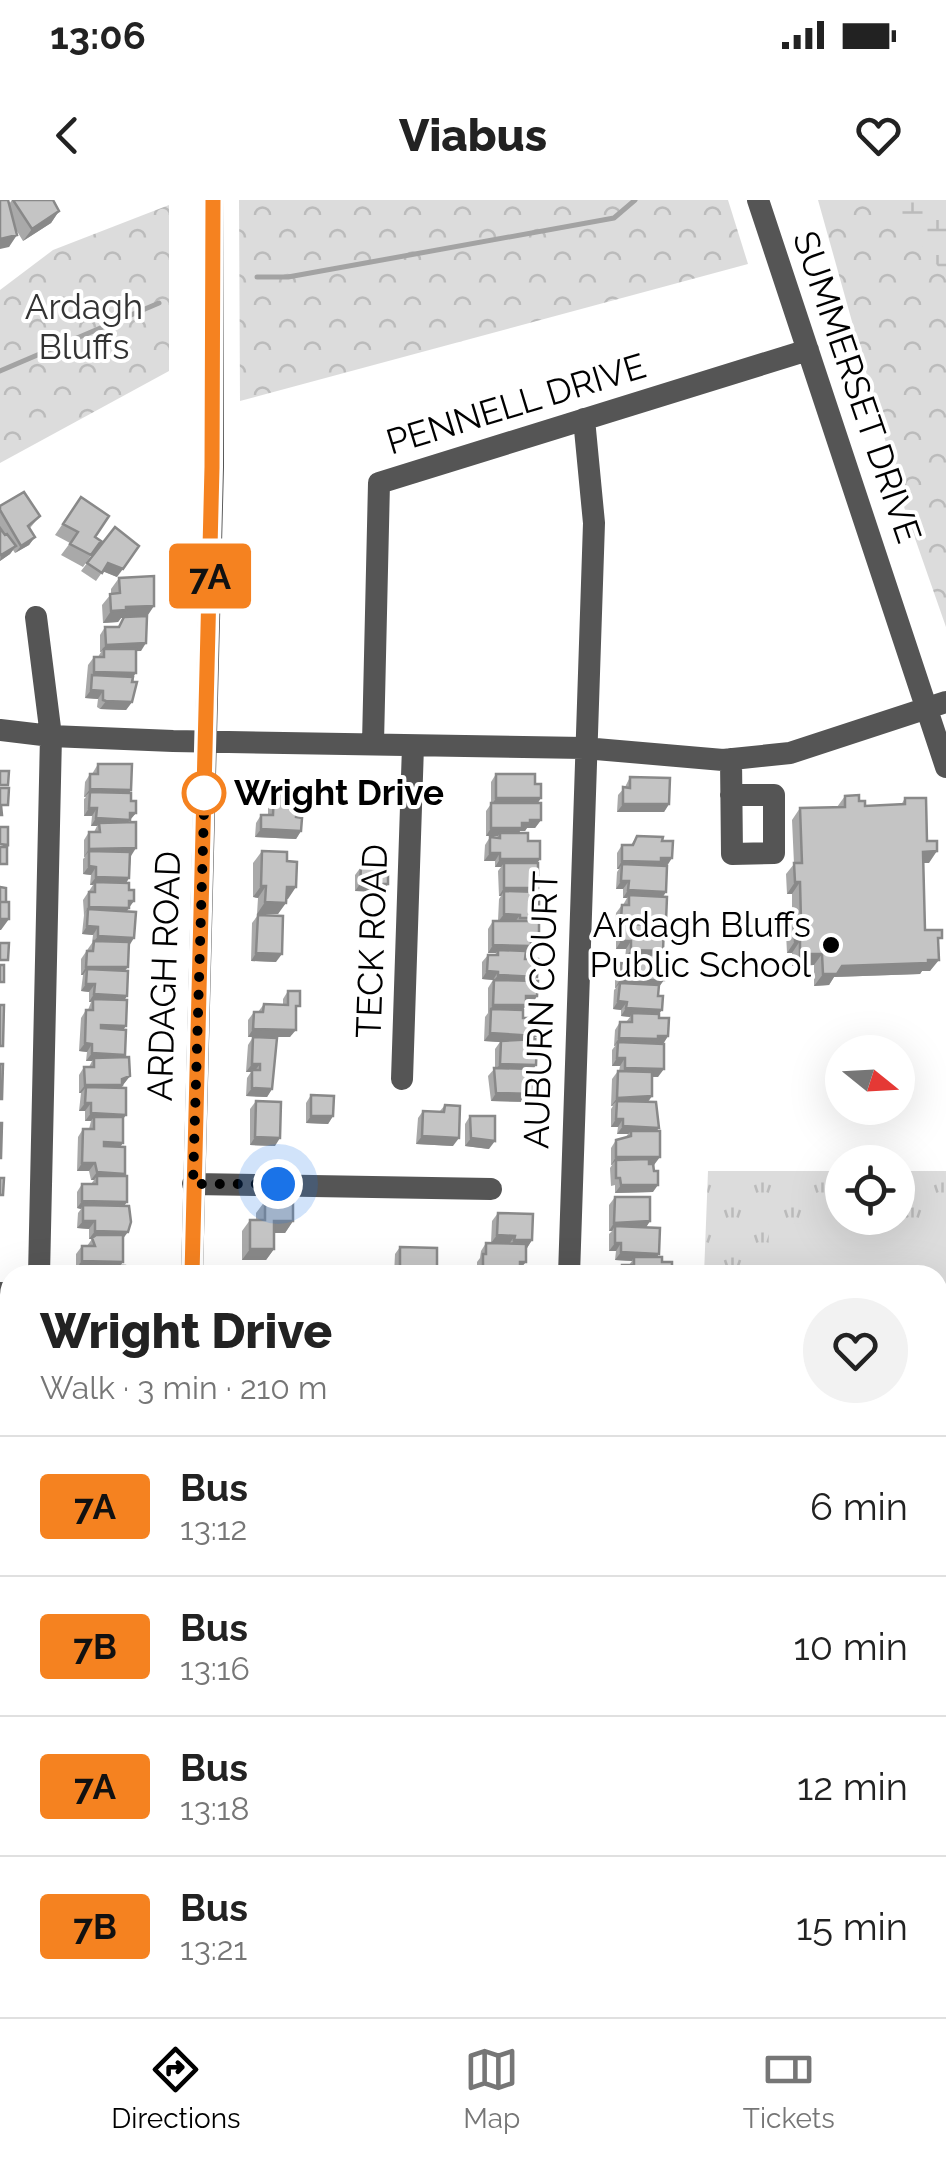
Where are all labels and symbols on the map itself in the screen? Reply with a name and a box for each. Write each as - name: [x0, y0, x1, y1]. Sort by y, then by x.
- street label: SUMMERSET DRIVE: [785, 226, 930, 548]
- park label: Ardagh Bluffs: [25, 286, 143, 367]
- street label: PENNELL DRIVE: [381, 345, 650, 462]
- line badge: 7A: [165, 544, 255, 608]
- marker: Wright Drive: [183, 772, 225, 814]
- place label: Wright Drive: [234, 772, 444, 813]
- street label: TECK ROAD: [348, 843, 395, 1039]
- street label: ARDAGH ROAD: [139, 850, 188, 1102]
- street label: AUBURN COURT: [515, 870, 566, 1150]
- place label: Ardagh Bluffs Public School: [590, 904, 811, 985]
- marker: Ardagh Bluffs Public School: [820, 934, 842, 956]
- north arrow: [825, 1035, 915, 1125]
- your location: [253, 1159, 303, 1209]

